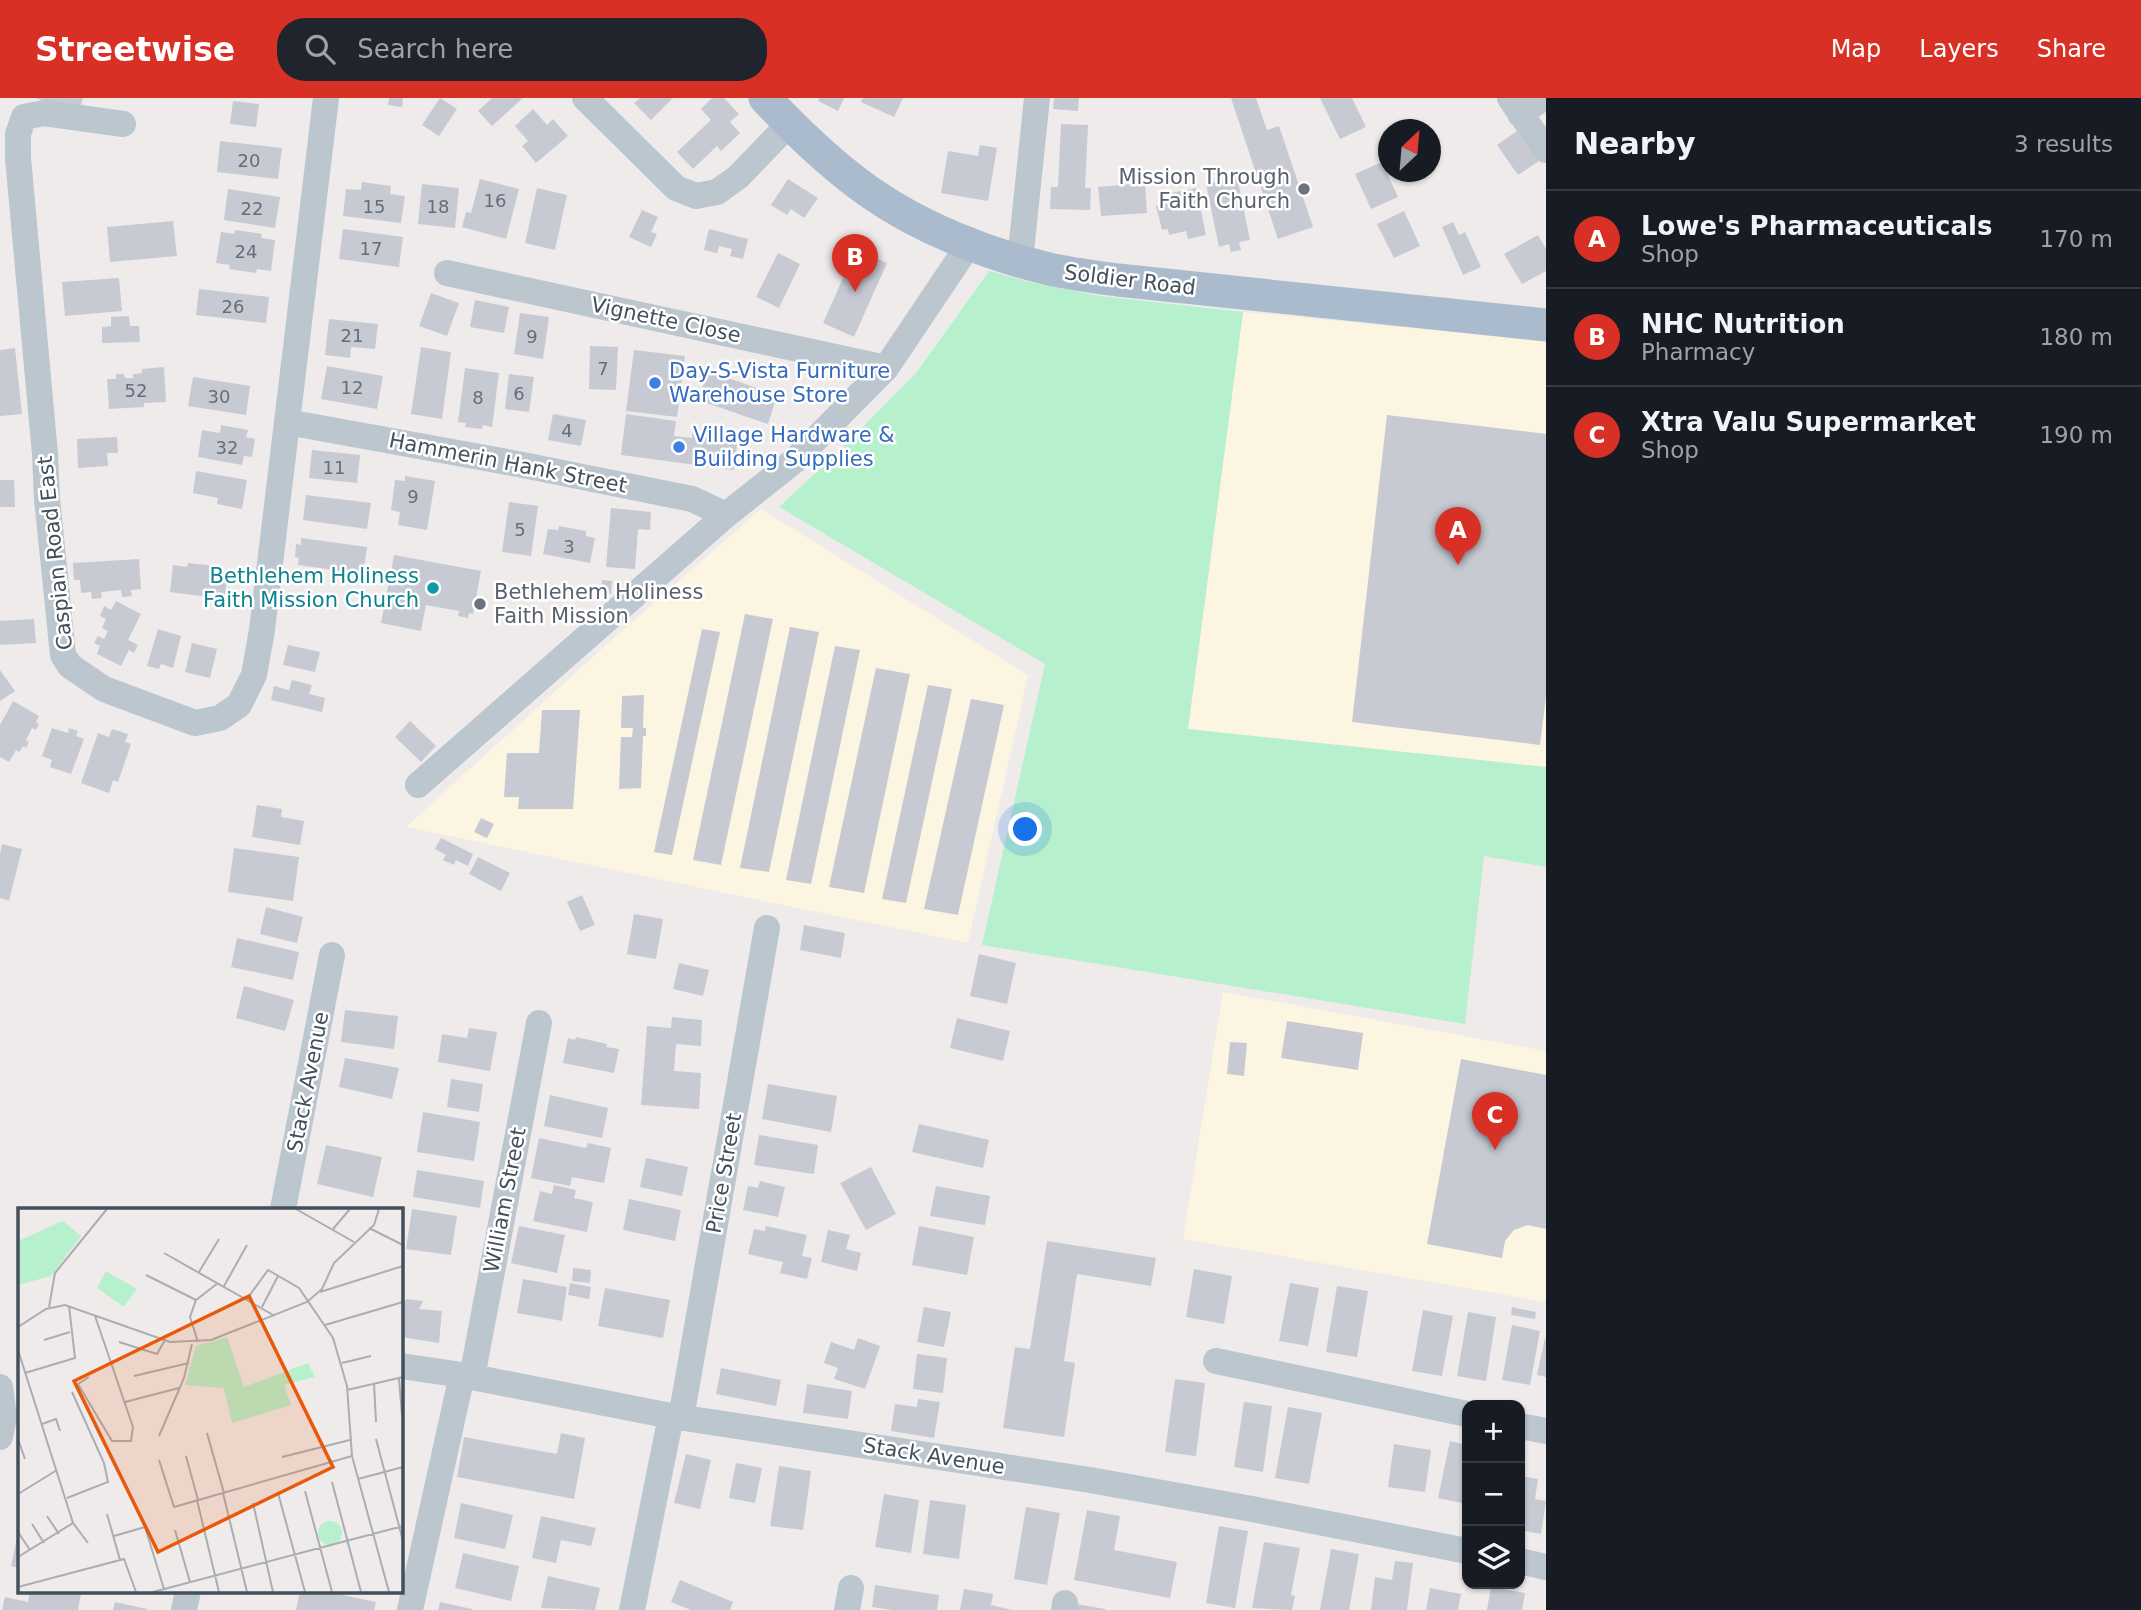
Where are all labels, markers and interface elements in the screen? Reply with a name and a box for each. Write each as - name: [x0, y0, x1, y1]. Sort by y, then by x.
- search box: [277, 18, 767, 81]
- text: Streetwise: [35, 30, 235, 69]
- icon: search: [301, 30, 339, 68]
- text: Search here: [357, 34, 513, 64]
- text: Map: [1831, 35, 1881, 63]
- text: Layers: [1919, 35, 1999, 63]
- text: Share: [2037, 35, 2106, 63]
- north arrow: [1378, 119, 1441, 182]
- text: Nearby: [1574, 126, 1696, 161]
- text: 3 results: [2014, 131, 2113, 157]
- house number: 20: [238, 150, 260, 171]
- place label: Mission Through Faith Church: [1118, 165, 1290, 213]
- marker: Mission Through Faith Church: [1296, 181, 1312, 197]
- house number: 16: [484, 190, 506, 211]
- house number: 15: [363, 196, 385, 217]
- house number: 18: [427, 196, 449, 217]
- house number: 22: [241, 198, 263, 219]
- text: Lowe's Pharmaceuticals: [1641, 211, 1992, 241]
- text: A: [1588, 226, 1606, 252]
- text: 170 m: [2039, 226, 2113, 252]
- pin: B: [832, 234, 878, 292]
- house number: 17: [360, 238, 382, 259]
- house number: 24: [235, 241, 257, 262]
- text: Shop: [1641, 241, 1699, 267]
- street label: Soldier Road: [1063, 260, 1197, 300]
- street label: Vignette Close: [589, 292, 743, 348]
- house number: 26: [222, 296, 244, 317]
- text: NHC Nutrition: [1641, 309, 1845, 339]
- text: B: [1588, 324, 1606, 350]
- text: 180 m: [2039, 324, 2113, 350]
- house number: 21: [341, 325, 363, 346]
- house number: 9: [526, 326, 538, 347]
- text: Pharmacy: [1641, 339, 1755, 365]
- house number: 7: [597, 358, 609, 379]
- place label: Day-S-Vista Furniture Warehouse Store: [669, 359, 890, 407]
- marker: Day-S-Vista Furniture Warehouse Store: [647, 375, 663, 391]
- house number: 12: [341, 377, 363, 398]
- house number: 52: [125, 380, 147, 401]
- house number: 6: [513, 383, 525, 404]
- house number: 30: [208, 386, 230, 407]
- house number: 8: [472, 387, 484, 408]
- text: Xtra Valu Supermarket: [1641, 407, 1976, 437]
- house number: 4: [561, 420, 573, 441]
- text: C: [1589, 422, 1605, 448]
- text: 190 m: [2039, 422, 2113, 448]
- place label: Village Hardware & Building Supplies: [693, 423, 895, 471]
- street label: Hammerin Hank Street: [387, 428, 629, 498]
- house number: 32: [216, 437, 238, 458]
- text: Shop: [1641, 437, 1699, 463]
- marker: Village Hardware & Building Supplies: [671, 439, 687, 455]
- street label: Caspian Road East: [33, 455, 77, 651]
- house number: 11: [323, 457, 345, 478]
- house number: 9: [407, 486, 419, 507]
- pin: A: [1435, 507, 1481, 565]
- house number: 5: [514, 519, 526, 540]
- house number: 3: [563, 536, 575, 557]
- place label: Bethlehem Holiness Faith Mission Church: [203, 564, 419, 612]
- marker: Bethlehem Holiness Faith Mission Church: [425, 580, 441, 596]
- place label: Bethlehem Holiness Faith Mission: [494, 580, 703, 628]
- marker: Bethlehem Holiness Faith Mission: [472, 596, 488, 612]
- your location: [1008, 812, 1042, 846]
- street label: Stack Avenue: [283, 1010, 333, 1154]
- pin: C: [1472, 1092, 1518, 1150]
- street label: Price Street: [702, 1111, 746, 1235]
- street label: William Street: [479, 1125, 531, 1275]
- inset map: [18, 1208, 402, 1592]
- map controls: [1462, 1400, 1525, 1589]
- button: +: [1462, 1400, 1525, 1463]
- street label: Stack Avenue: [862, 1433, 1006, 1479]
- button: −: [1462, 1463, 1525, 1526]
- button: layers: [1462, 1526, 1525, 1589]

